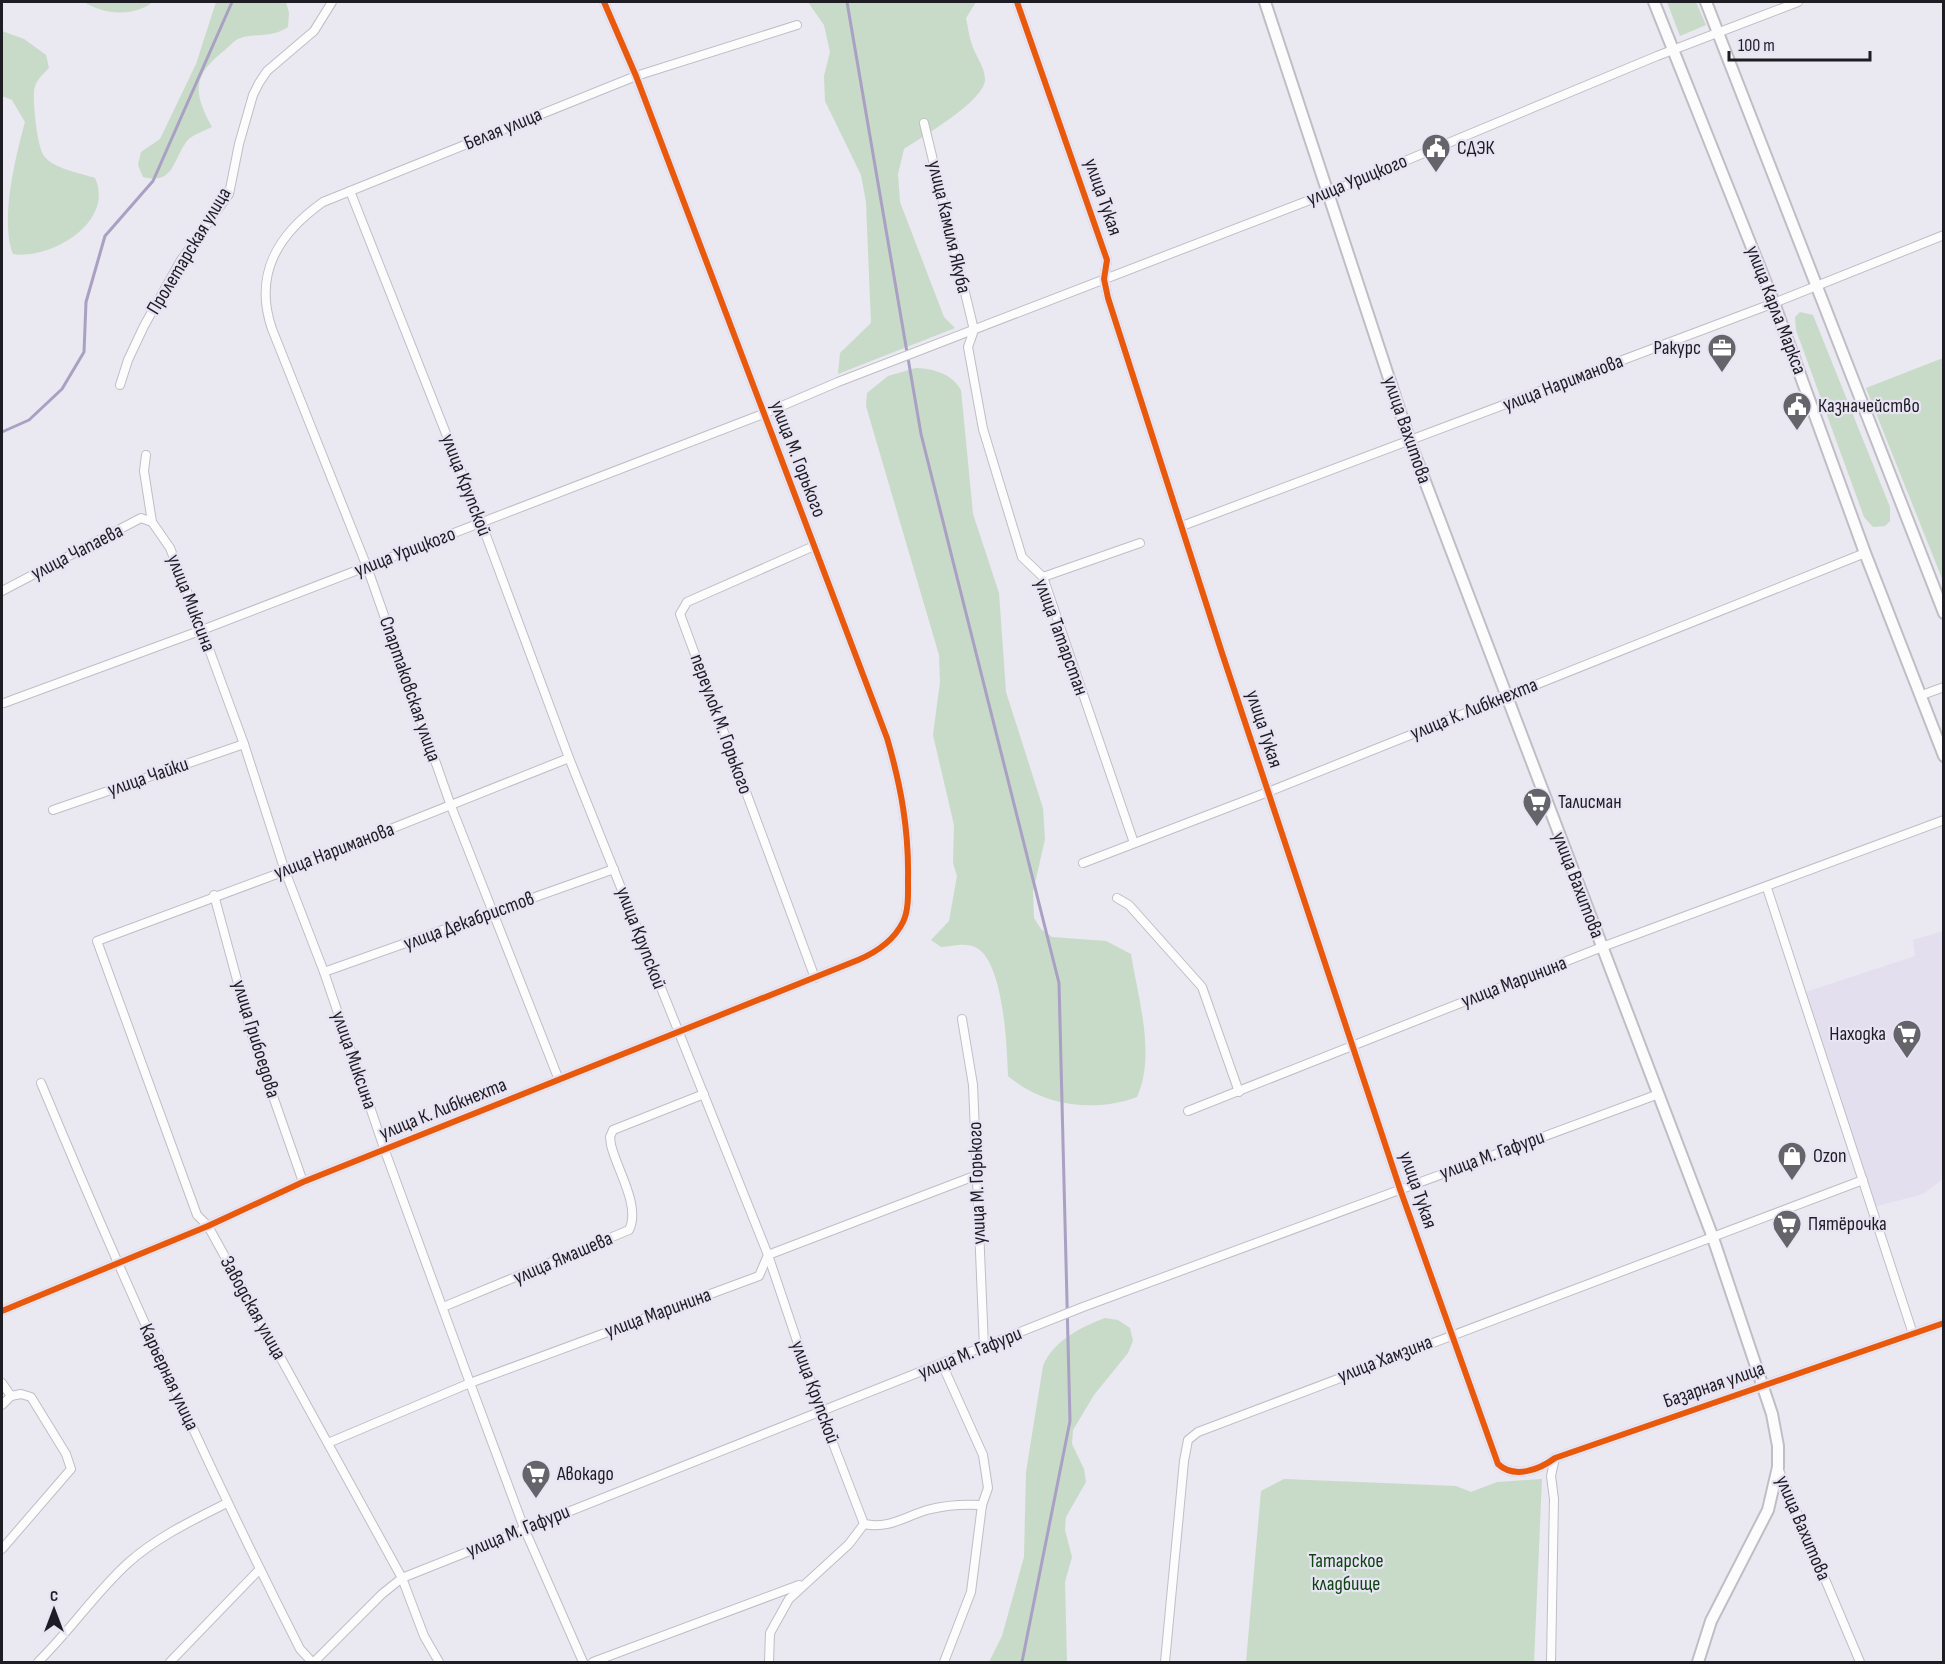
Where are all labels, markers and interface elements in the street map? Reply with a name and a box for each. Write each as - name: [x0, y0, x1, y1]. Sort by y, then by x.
- scale bar: [1729, 24, 1870, 62]
- text: 100 m: [1738, 35, 1775, 56]
- street label: Белая улица: [461, 103, 545, 155]
- public building icon: СДЭК: [1420, 132, 1452, 174]
- place label: СДЭК: [1457, 136, 1495, 160]
- street label: улица Урицкого: [1303, 149, 1411, 211]
- street label: улица Тукая: [1079, 155, 1127, 239]
- street label: улица Камиля Якуба: [922, 158, 976, 296]
- street label: Пролетарская улица: [142, 183, 236, 319]
- street label: улица Карла Маркса: [1740, 242, 1812, 378]
- office icon: Ракурс: [1706, 332, 1738, 374]
- place label: Ракурс: [1654, 336, 1701, 360]
- street label: улица Нариманова: [1499, 349, 1627, 417]
- street label: улица Вахитова: [1377, 373, 1437, 487]
- public building icon: Казначейство: [1781, 390, 1813, 432]
- place label: Казначейство: [1818, 394, 1920, 418]
- street label: улица М. Горького: [765, 397, 831, 521]
- street label: улица Крупской: [436, 430, 496, 540]
- street label: улица Чапаева: [27, 519, 127, 585]
- street label: улица Урицкого: [351, 522, 459, 582]
- street label: улица Миксина: [161, 551, 221, 655]
- street label: улица Татарстан: [1029, 575, 1093, 699]
- street label: Спартаковская улица: [374, 613, 446, 765]
- street label: переулок М. Горького: [685, 651, 757, 797]
- street label: улица К. Либкнехта: [1407, 673, 1541, 745]
- street label: улица Тукая: [1240, 687, 1288, 771]
- street label: улица Чайки: [104, 752, 192, 802]
- supermarket icon: Талисман: [1521, 786, 1553, 828]
- place label: Талисман: [1558, 790, 1622, 814]
- street label: улица Нариманова: [270, 817, 398, 885]
- street label: улица Вахитова: [1547, 828, 1609, 942]
- street label: улица Крупской: [611, 883, 671, 993]
- street label: улица Декабристов: [400, 886, 538, 956]
- street label: улица Маринина: [1458, 951, 1570, 1013]
- street label: улица Грибоедова: [227, 977, 285, 1101]
- street label: улица Миксина: [326, 1008, 382, 1112]
- supermarket icon: Находка: [1891, 1018, 1923, 1060]
- place label: Находка: [1829, 1022, 1886, 1046]
- street label: улица К. Либкнехта: [376, 1073, 510, 1145]
- street label: улица М. Горького: [963, 1121, 991, 1245]
- street label: улица М. Гафури: [1436, 1125, 1548, 1185]
- shop icon: Ozon: [1776, 1140, 1808, 1182]
- place label: Ozon: [1813, 1144, 1847, 1168]
- street label: улица Тукая: [1394, 1148, 1442, 1232]
- supermarket icon: Пятёрочка: [1771, 1208, 1803, 1250]
- place label: Пятёрочка: [1808, 1212, 1887, 1236]
- street label: улица Ямашева: [510, 1226, 616, 1290]
- street label: Заводская улица: [215, 1252, 291, 1364]
- street label: улица Маринина: [602, 1283, 714, 1343]
- street label: Карьерная улица: [134, 1320, 204, 1434]
- street label: улица М. Гафури: [915, 1321, 1025, 1385]
- street label: улица Хамзина: [1334, 1330, 1436, 1388]
- street label: улица Крупской: [785, 1337, 845, 1447]
- street label: Базарная улица: [1660, 1356, 1768, 1414]
- supermarket icon: Авокадо: [520, 1458, 552, 1500]
- place label: Авокадо: [556, 1462, 614, 1486]
- street label: улица Вахитова: [1770, 1472, 1836, 1584]
- street label: улица М. Гафури: [463, 1499, 573, 1563]
- park label: Татарское кладбище: [1309, 1549, 1384, 1596]
- north arrow: [24, 1580, 84, 1640]
- text: С: [50, 1587, 58, 1606]

